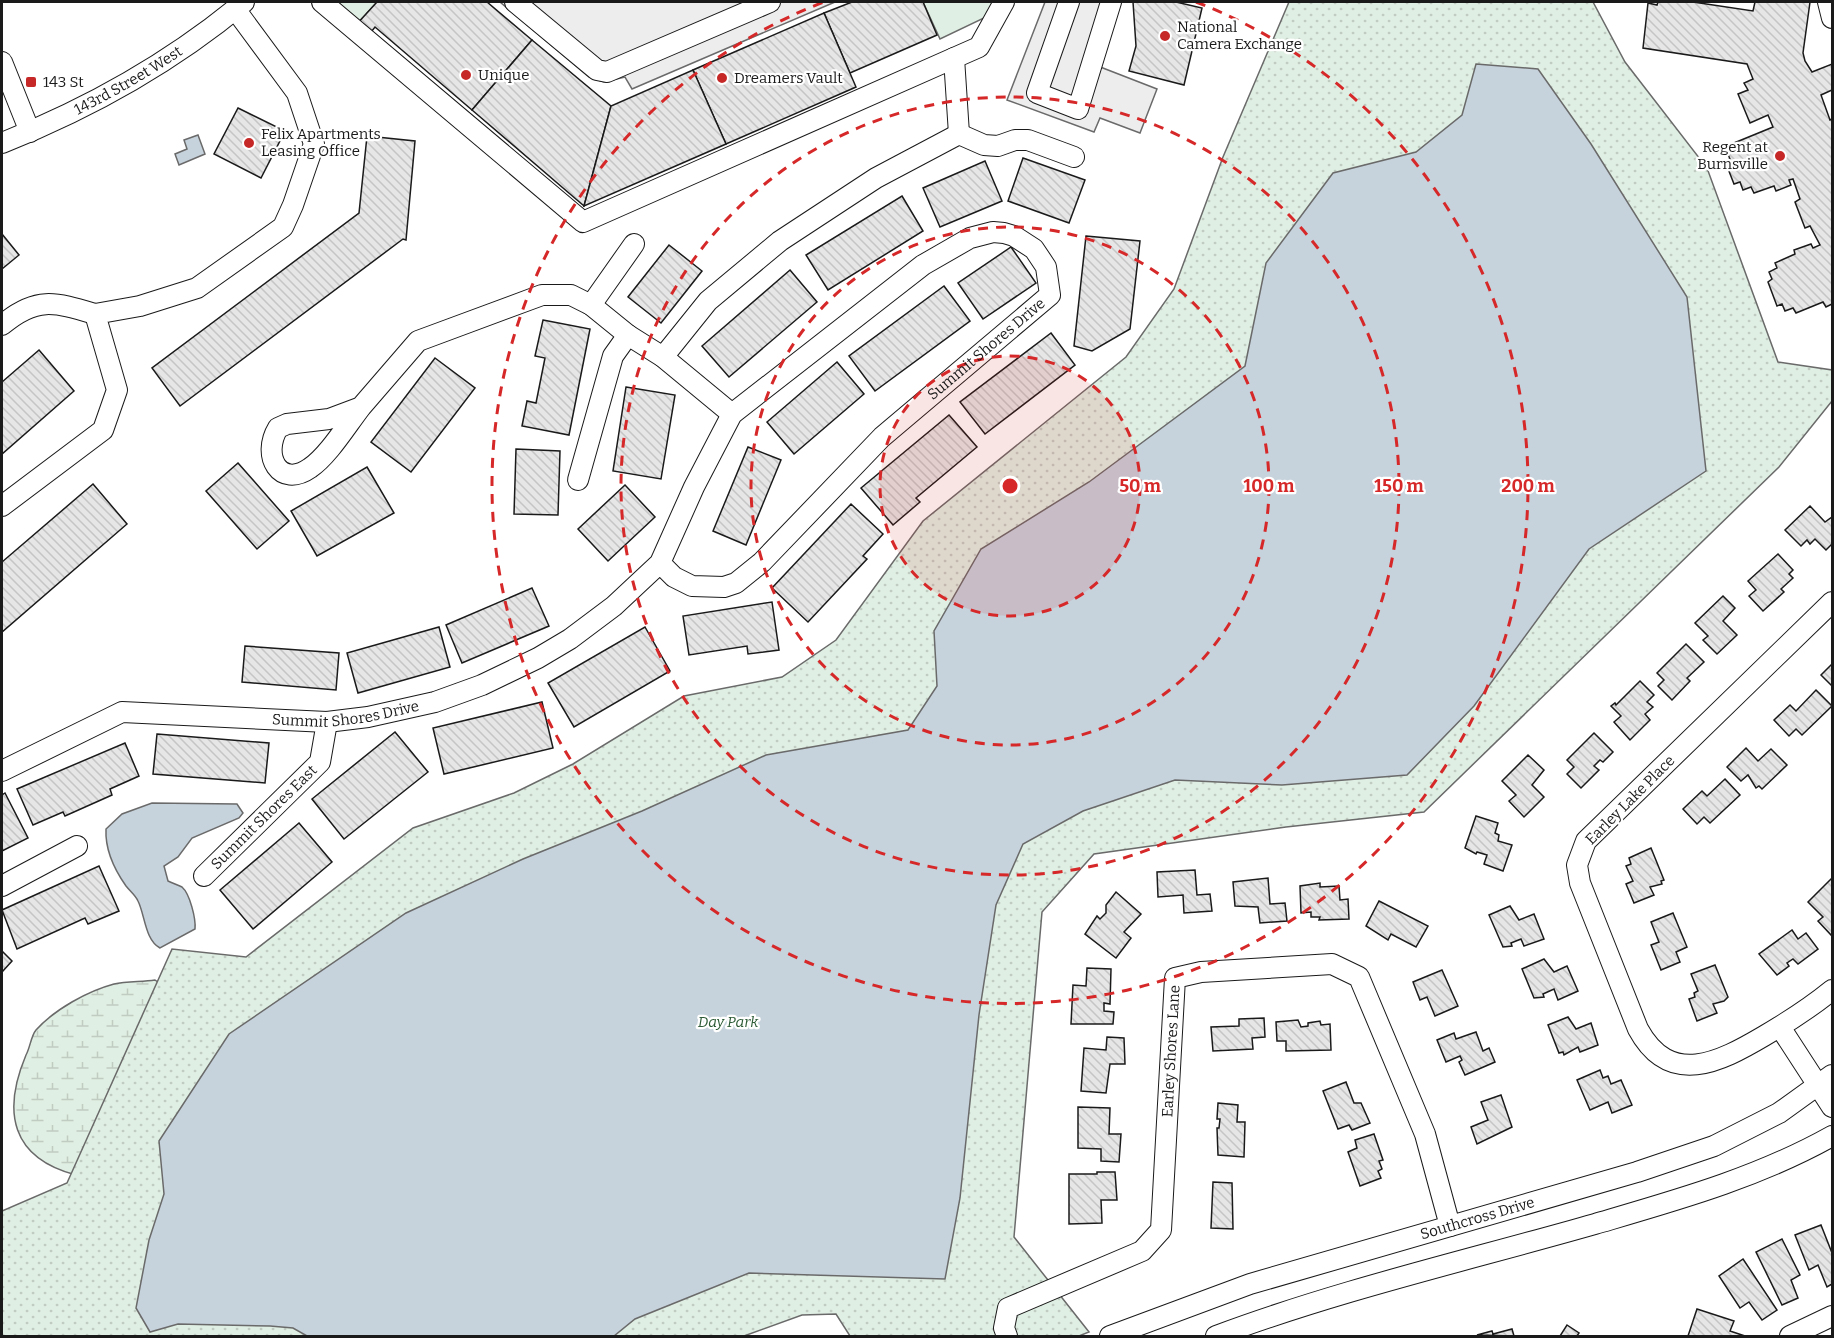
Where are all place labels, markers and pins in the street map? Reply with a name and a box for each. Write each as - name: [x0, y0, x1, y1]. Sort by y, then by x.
- place label: National Camera Exchange: [1177, 18, 1302, 53]
- marker: National Camera Exchange: [1158, 29, 1172, 43]
- place label: Unique: [478, 66, 529, 84]
- marker: Unique: [459, 68, 473, 82]
- place label: Dreamers Vault: [734, 69, 843, 87]
- marker: Dreamers Vault: [715, 71, 729, 85]
- place label: 143 St: [43, 73, 84, 91]
- marker: 143 St: [24, 75, 38, 89]
- place label: Felix Apartments Leasing Office: [261, 125, 381, 160]
- marker: Felix Apartments Leasing Office: [242, 136, 256, 150]
- place label: Regent at Burnsville: [1697, 138, 1769, 173]
- marker: Regent at Burnsville: [1773, 149, 1787, 163]
- centre of rings: [1000, 476, 1020, 496]

